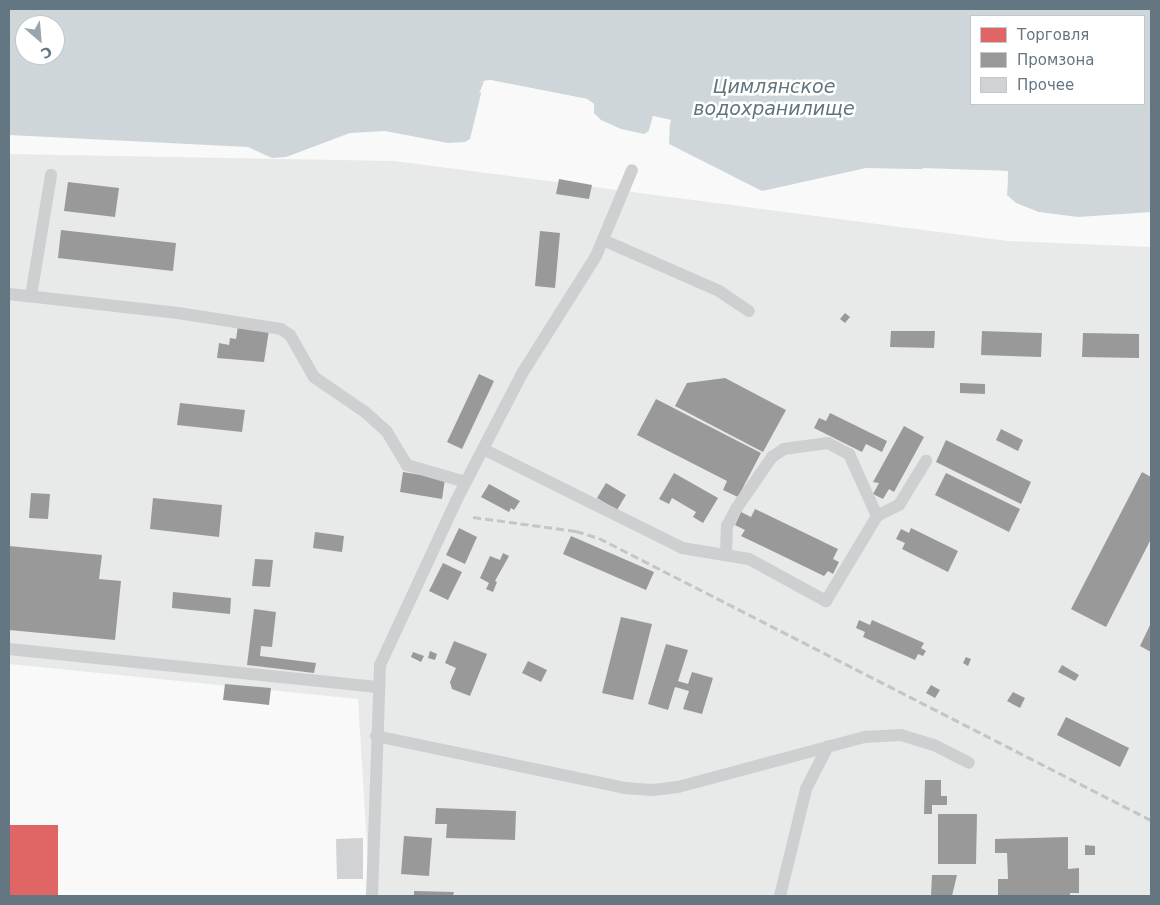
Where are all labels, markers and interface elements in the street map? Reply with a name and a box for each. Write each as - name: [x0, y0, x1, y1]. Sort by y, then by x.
- north arrow: [15, 15, 65, 65]
- legend: [970, 15, 1145, 105]
- text: Торговля: [1017, 26, 1089, 44]
- text: С: [38, 43, 55, 62]
- text: Промзона: [1017, 51, 1094, 69]
- water label: Цимлянское водохранилище: [693, 76, 855, 120]
- text: Прочее: [1017, 76, 1074, 94]

